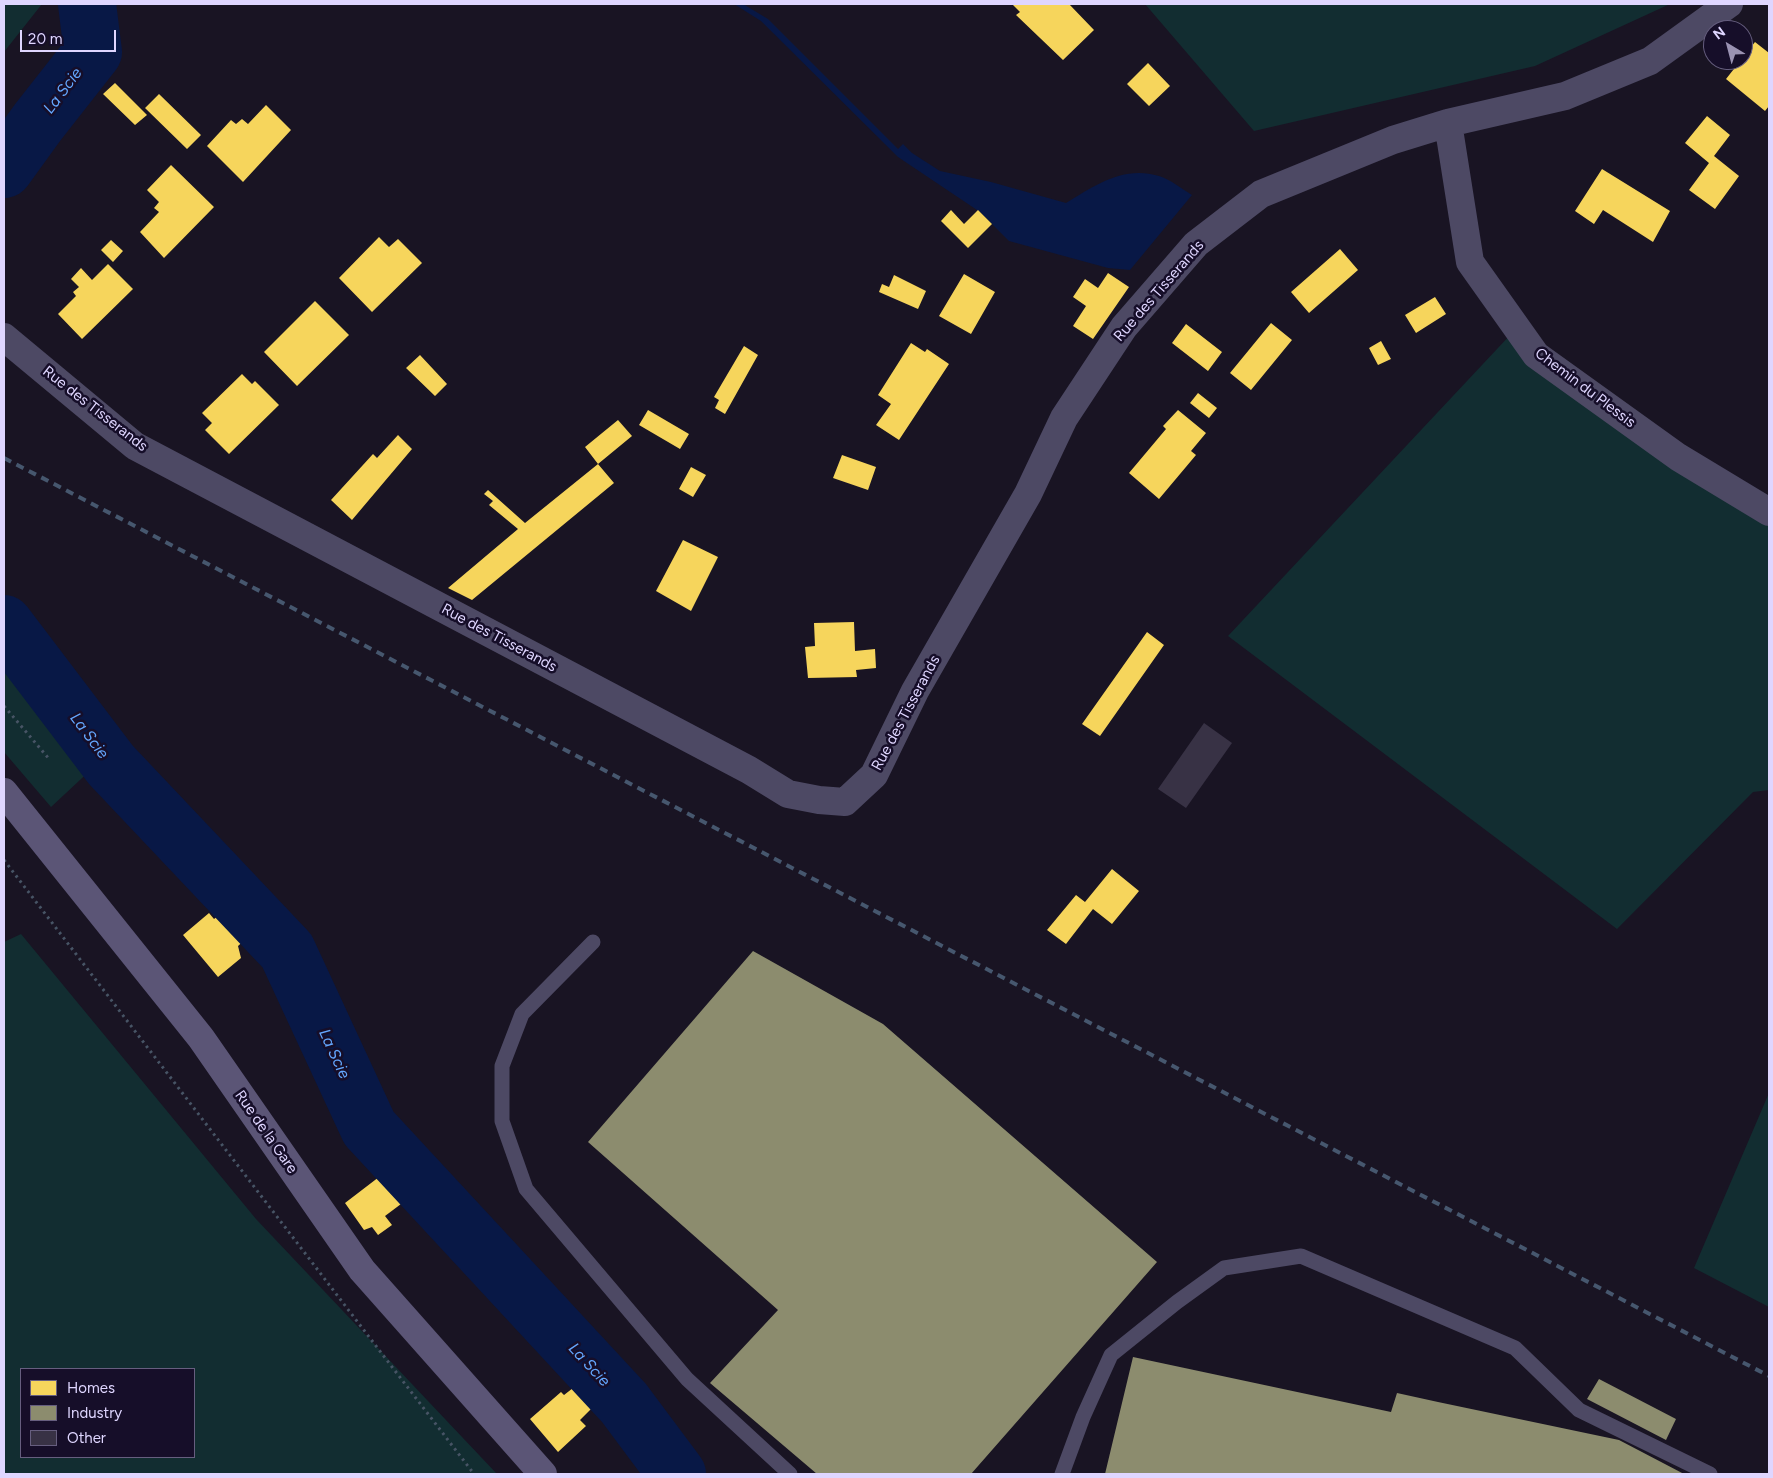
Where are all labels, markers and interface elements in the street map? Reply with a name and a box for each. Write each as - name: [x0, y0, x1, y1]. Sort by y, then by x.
- scale bar: [22, 20, 119, 52]
- north arrow: [1703, 20, 1753, 70]
- text: N: [1710, 23, 1729, 43]
- text: 20 m: [28, 30, 62, 48]
- water label: La Scie: [39, 64, 87, 118]
- street label: Rue des Tisserands: [1110, 237, 1208, 345]
- street label: Chemin du Plessis: [1531, 344, 1639, 432]
- street label: Rue des Tisserands: [39, 362, 151, 456]
- street label: Rue des Tisserands: [438, 600, 560, 676]
- street label: Rue des Tisserands: [868, 652, 944, 774]
- water label: La Scie: [65, 709, 113, 763]
- water label: La Scie: [314, 1026, 354, 1082]
- street label: Rue de la Gare: [231, 1087, 301, 1177]
- water label: La Scie: [564, 1339, 614, 1391]
- legend: [20, 1368, 195, 1458]
- text: Homes: [67, 1379, 115, 1397]
- text: Industry: [67, 1404, 122, 1422]
- text: Other: [67, 1429, 106, 1447]

